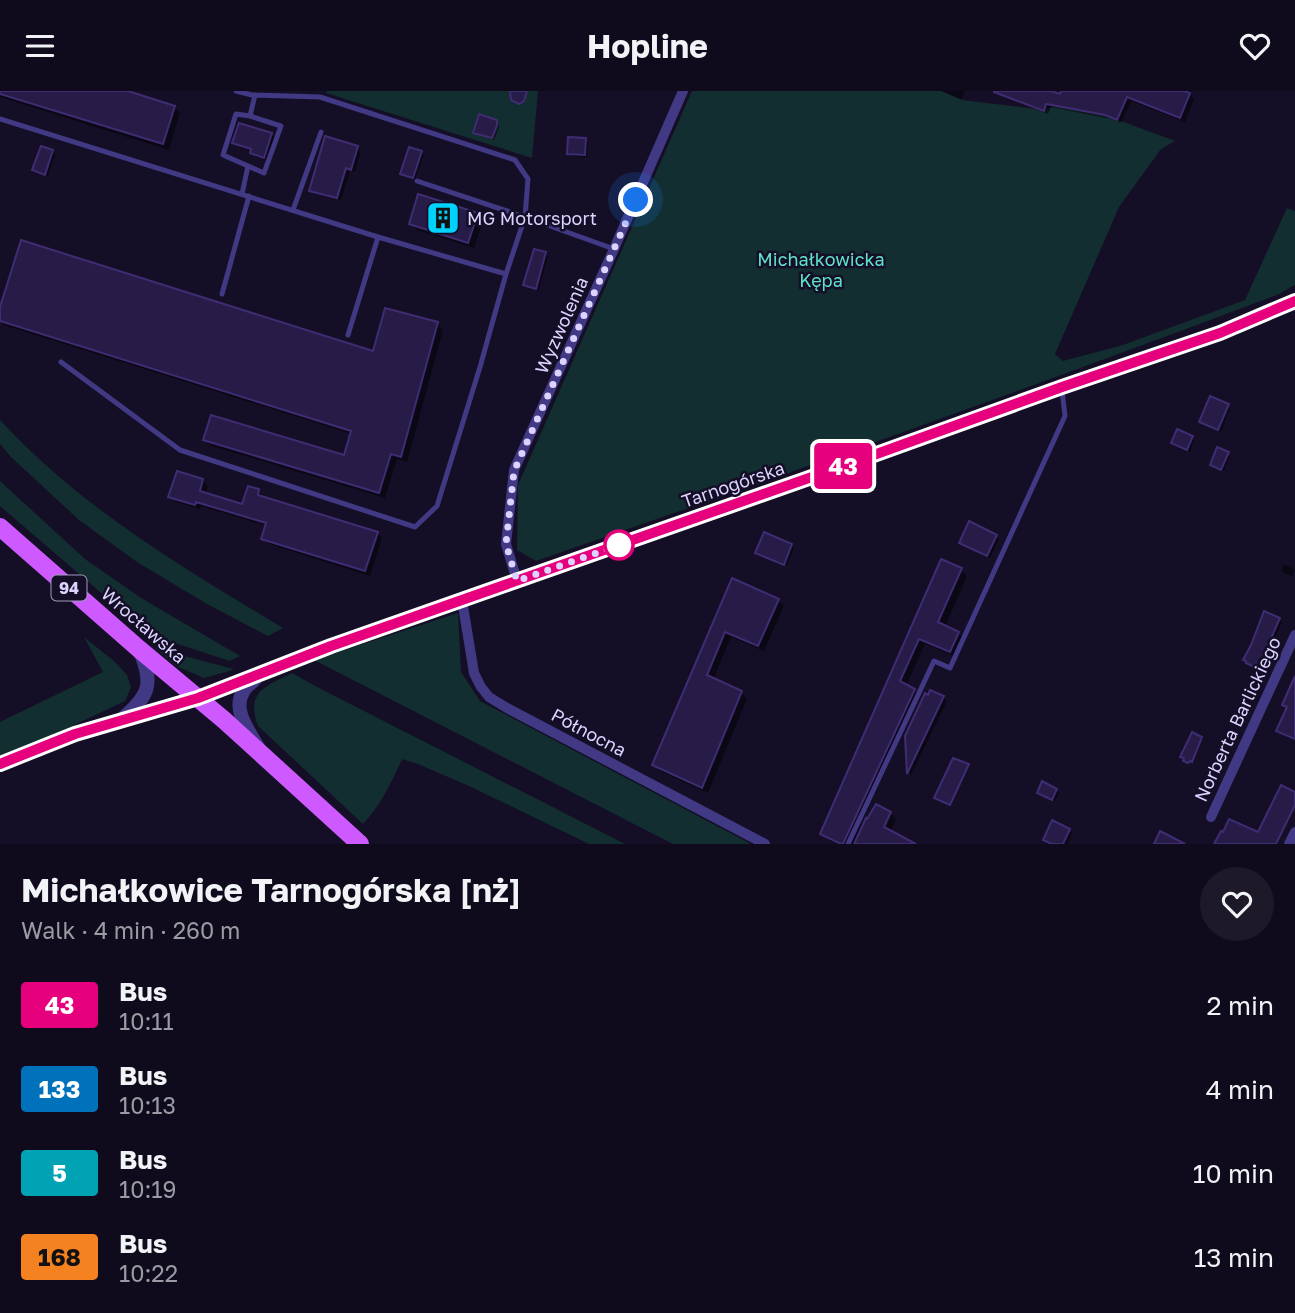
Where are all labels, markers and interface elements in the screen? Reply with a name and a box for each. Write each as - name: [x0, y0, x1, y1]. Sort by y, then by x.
- icon: menu: [21, 27, 59, 65]
- text: Hopline: [587, 27, 708, 65]
- icon: heart: [1236, 27, 1274, 65]
- your location: [618, 182, 653, 217]
- building icon: MG Motorsport: [424, 199, 462, 237]
- place label: MG Motorsport: [467, 207, 597, 229]
- park label: Michałkowicka Kępa: [757, 248, 885, 291]
- street label: Wyzwolenia: [530, 273, 592, 377]
- line badge: 43: [812, 443, 874, 489]
- text: 43: [828, 451, 858, 480]
- street label: Tarnogórska: [679, 456, 787, 512]
- unlabelled marker: [604, 530, 634, 560]
- road number: 94: [52, 575, 86, 601]
- street label: Wrocławska: [97, 582, 191, 668]
- street label: Norberta Barlickiego: [1189, 633, 1285, 805]
- street label: Północna: [548, 703, 630, 761]
- button: heart: [1200, 867, 1274, 941]
- text: Michałkowice Tarnogórska [nż]: [21, 870, 521, 909]
- text: Walk · 4 min · 260 m: [21, 916, 240, 944]
- text: Bus: [119, 976, 167, 1007]
- text: 43: [45, 990, 74, 1019]
- text: 2 min: [1206, 990, 1274, 1021]
- text: 10:11: [119, 1007, 174, 1035]
- text: Bus: [119, 1060, 167, 1091]
- text: 133: [39, 1074, 80, 1103]
- text: 4 min: [1206, 1074, 1274, 1105]
- text: 10:13: [119, 1091, 176, 1119]
- text: Bus: [119, 1144, 167, 1175]
- text: 5: [52, 1158, 67, 1187]
- text: 10 min: [1193, 1158, 1274, 1189]
- text: 10:19: [119, 1175, 176, 1203]
- text: Bus: [119, 1228, 167, 1259]
- text: 168: [38, 1242, 81, 1271]
- text: 13 min: [1194, 1242, 1274, 1273]
- text: 10:22: [119, 1259, 178, 1287]

